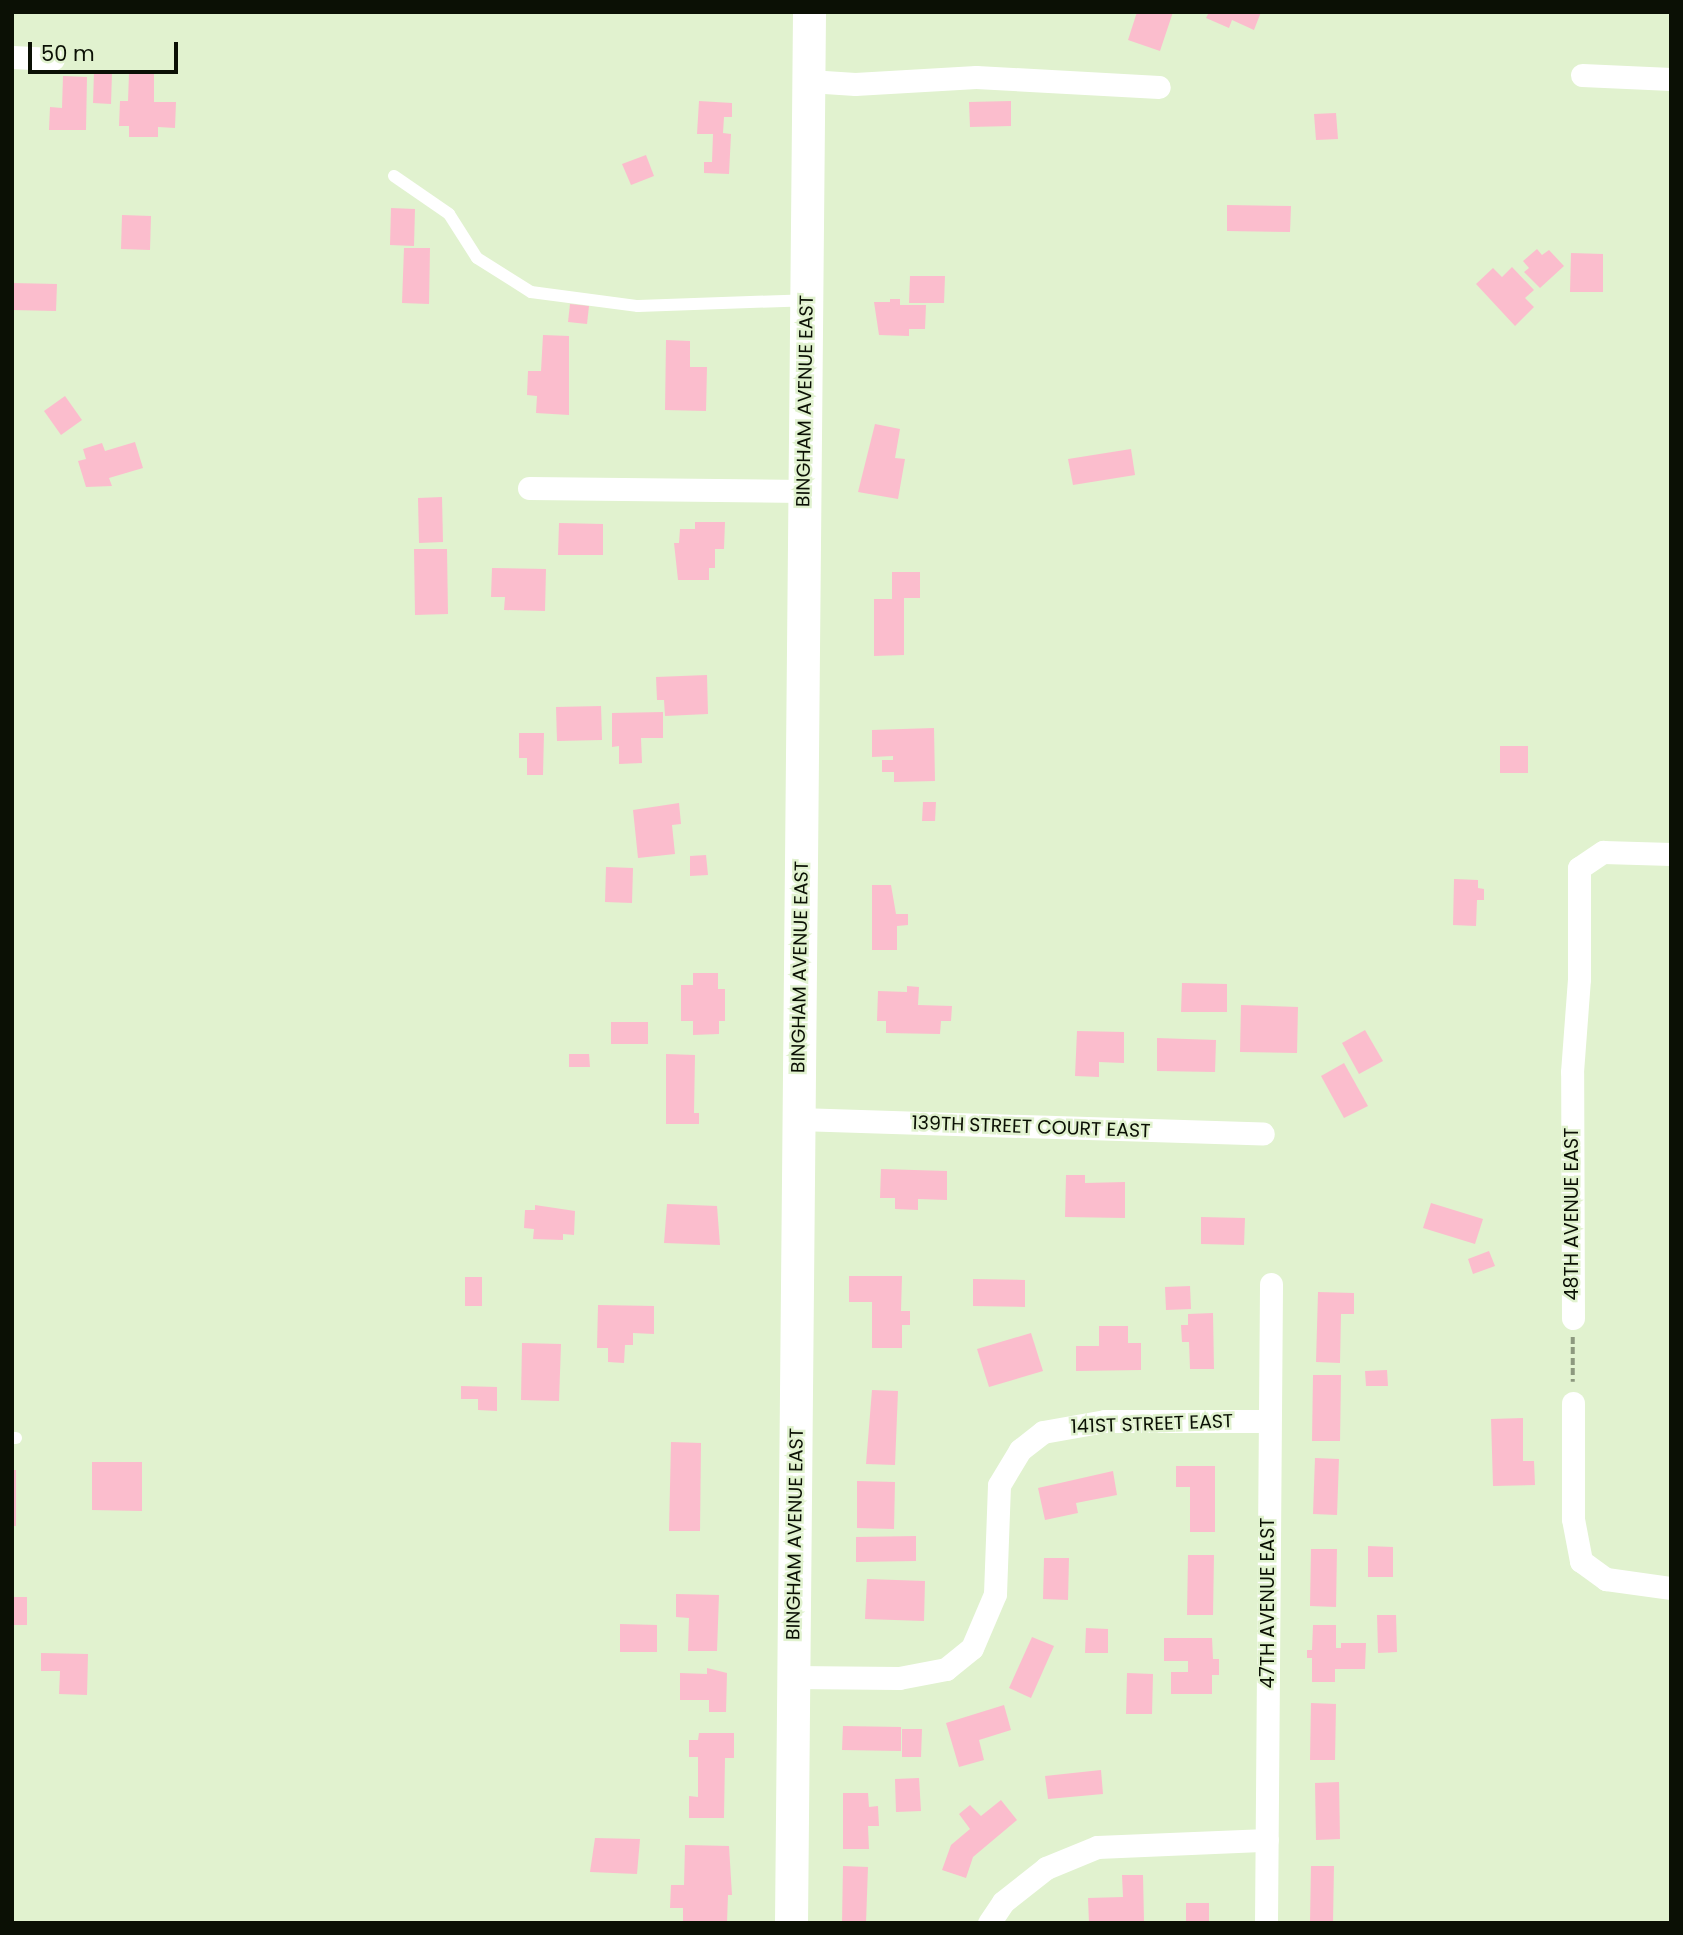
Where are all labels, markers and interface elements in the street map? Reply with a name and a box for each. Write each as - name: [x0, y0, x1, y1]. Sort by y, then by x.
- scale bar: [32, 28, 182, 72]
- text: 50 m: [41, 39, 95, 68]
- street label: BINGHAM AVENUE EAST: [792, 295, 818, 507]
- street label: BINGHAM AVENUE EAST: [787, 861, 813, 1073]
- street label: 139TH STREET COURT EAST: [911, 1111, 1151, 1143]
- street label: 48TH AVENUE EAST: [1561, 1128, 1583, 1300]
- street label: 141ST STREET EAST: [1070, 1410, 1234, 1438]
- street label: BINGHAM AVENUE EAST: [782, 1428, 808, 1640]
- street label: 47TH AVENUE EAST: [1257, 1517, 1279, 1689]

